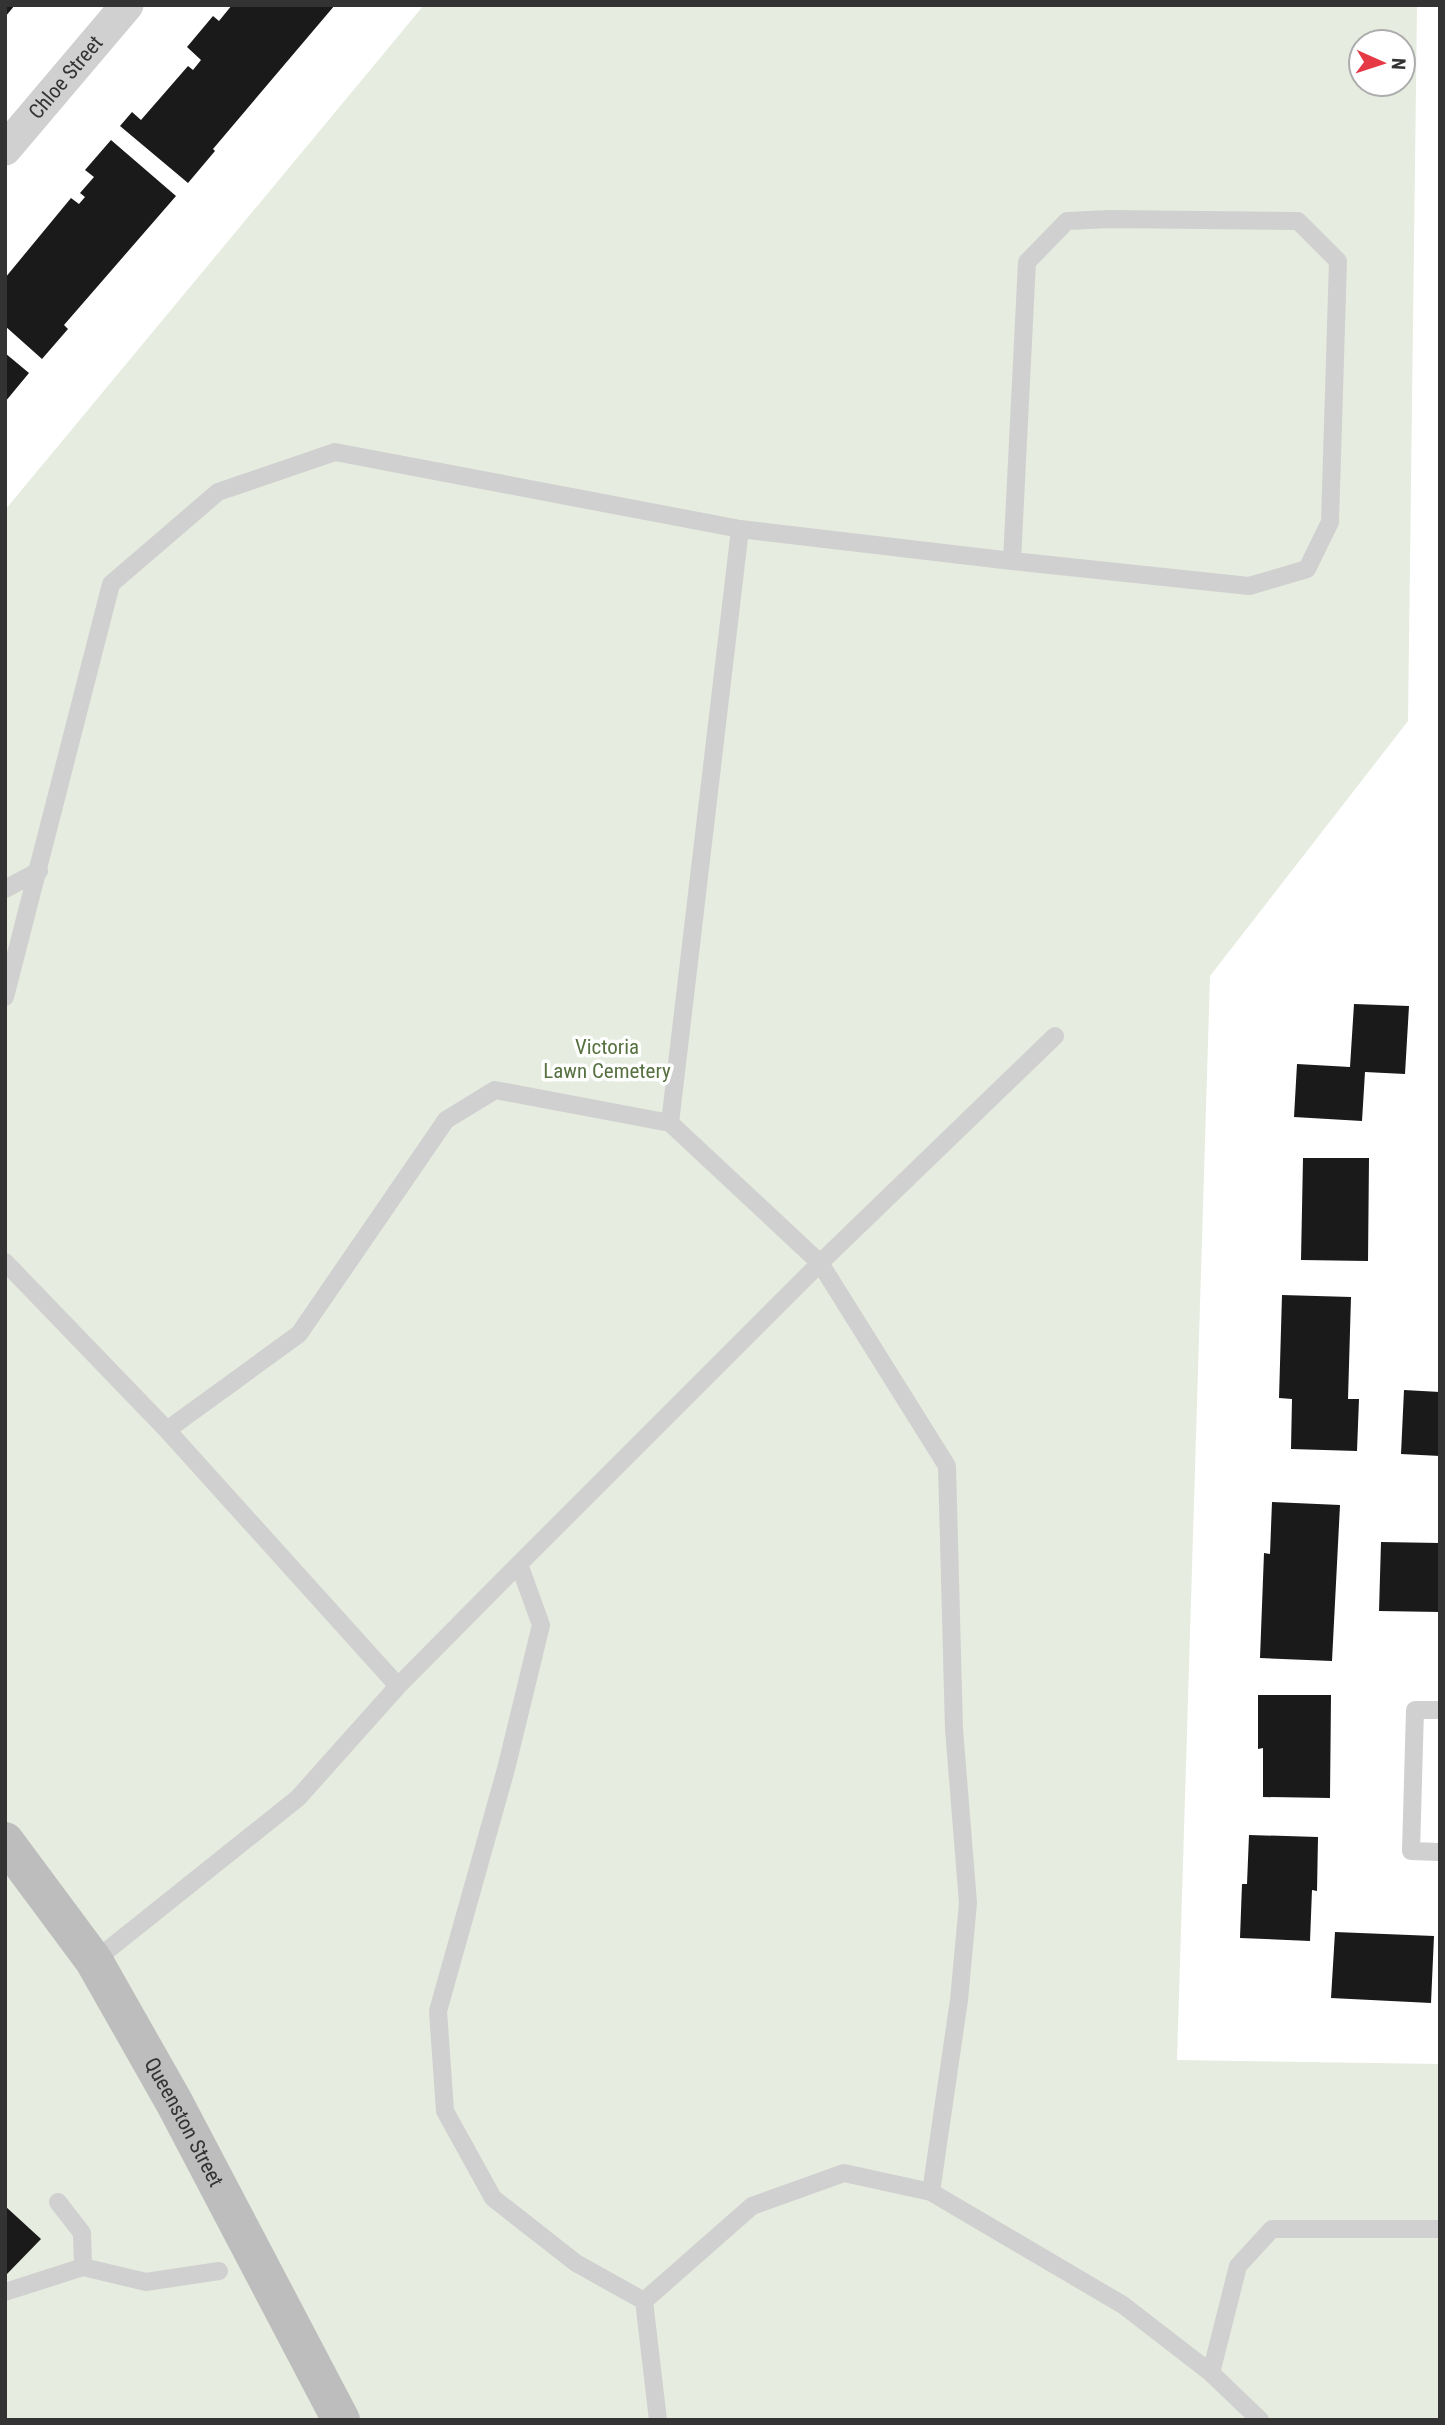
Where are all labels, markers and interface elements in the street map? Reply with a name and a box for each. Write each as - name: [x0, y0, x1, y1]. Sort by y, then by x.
- north arrow: [1347, 28, 1417, 98]
- street label: Chloe Street: [24, 31, 108, 124]
- text: N: [1387, 57, 1410, 70]
- park label: Victoria Lawn Cemetery: [543, 1035, 671, 1083]
- street label: Queenston Street: [139, 2053, 228, 2191]

